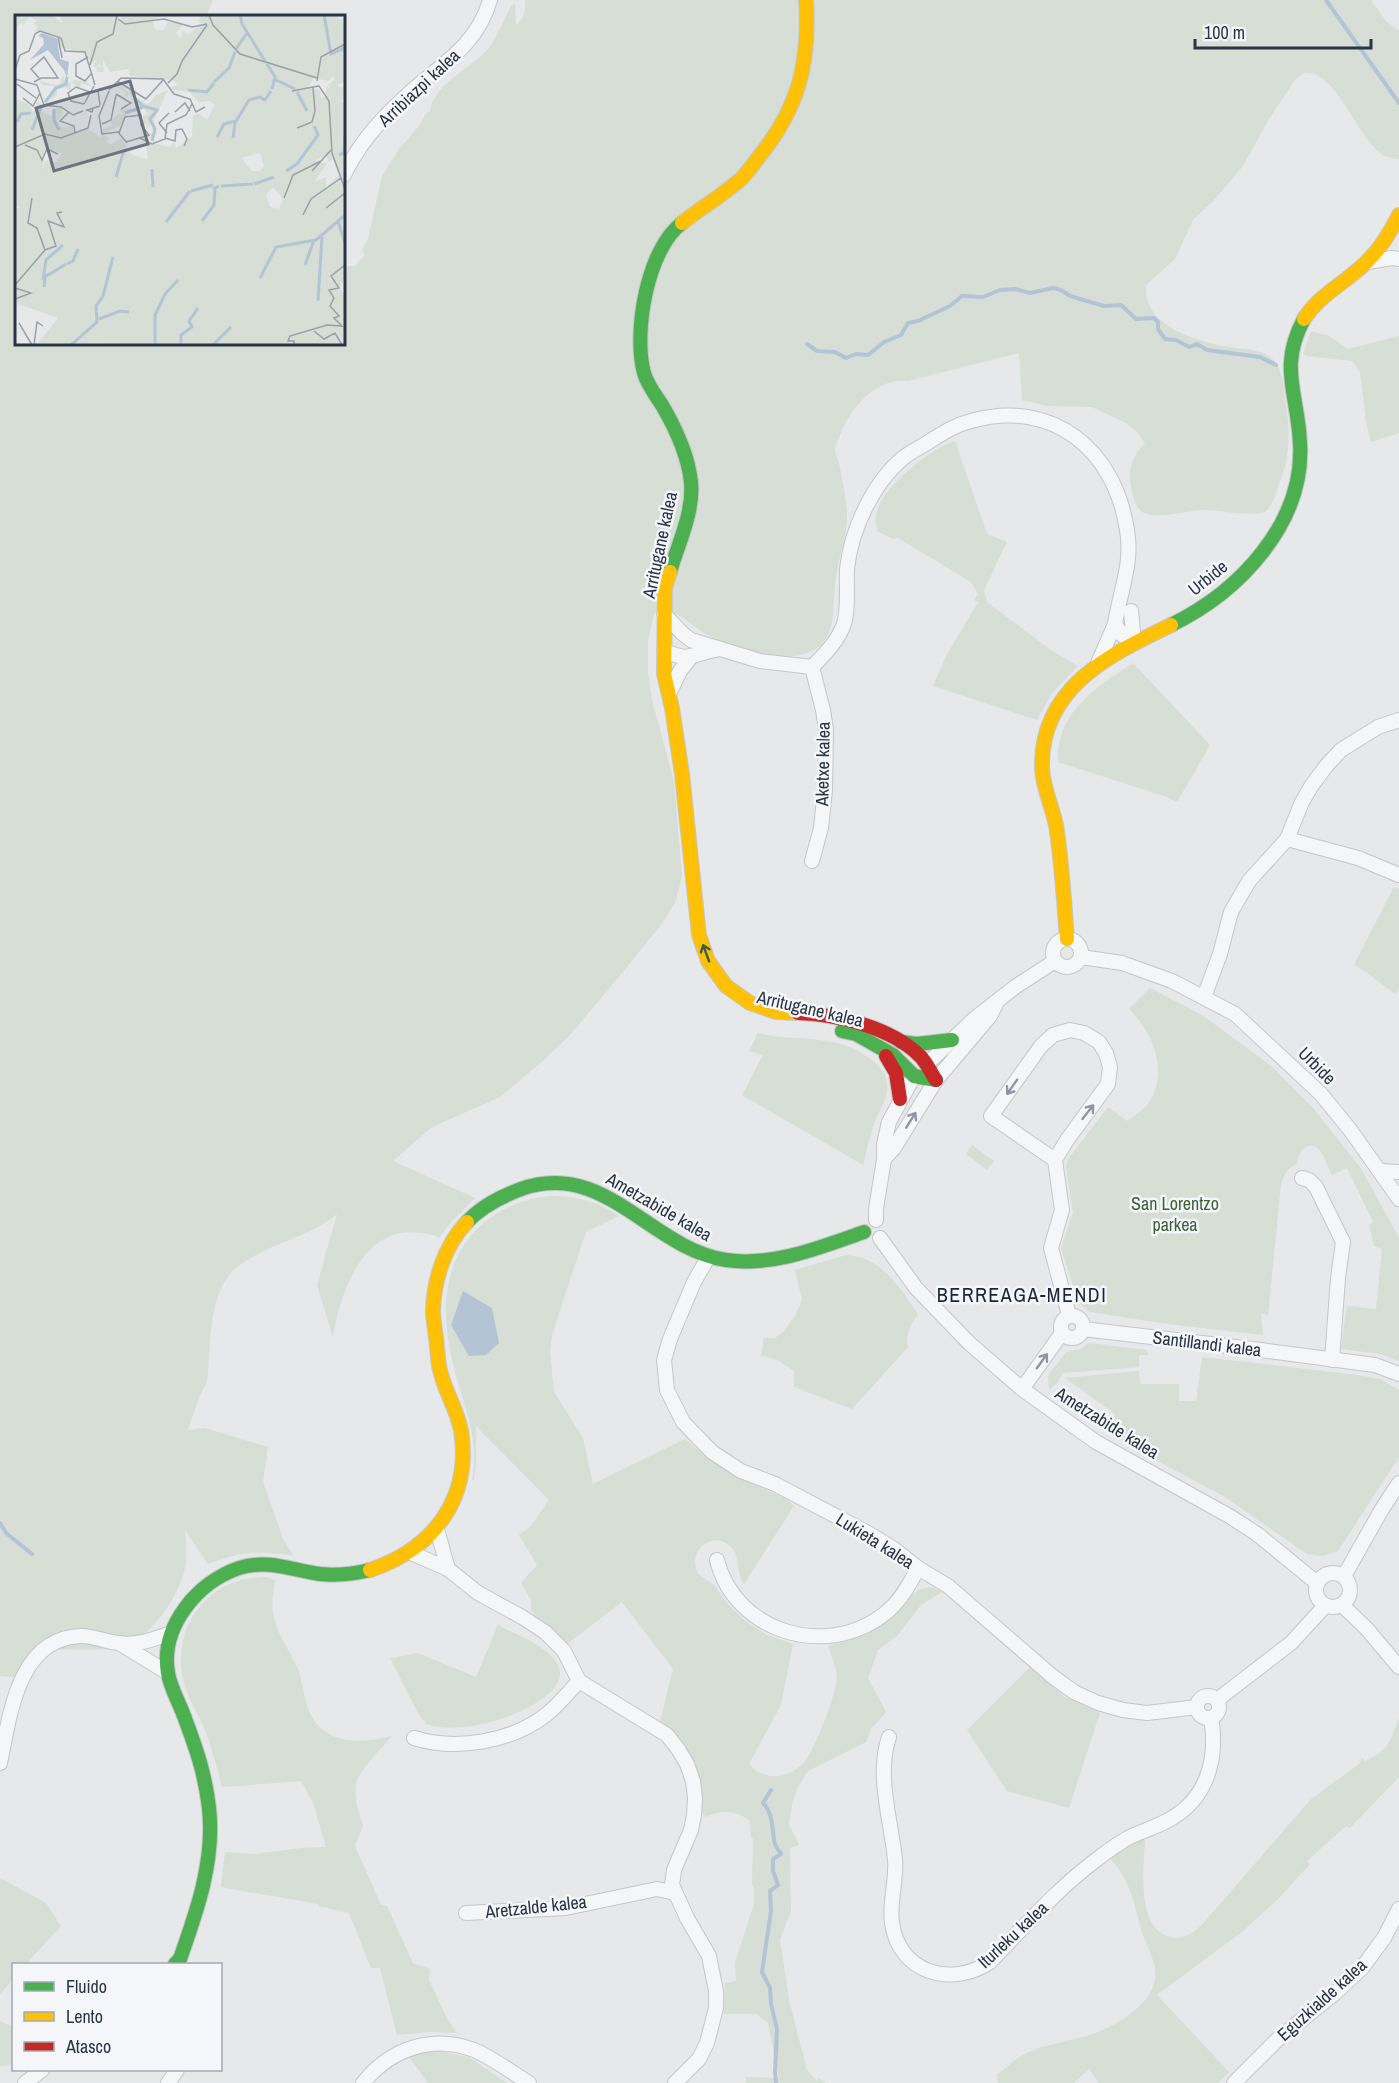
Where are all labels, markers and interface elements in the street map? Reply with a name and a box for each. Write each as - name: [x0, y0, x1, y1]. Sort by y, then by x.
- scale bar: [1195, 12, 1370, 50]
- inset map: [15, 15, 345, 345]
- text: 100 m: [1204, 20, 1245, 45]
- street label: Arribiazpi kalea: [372, 43, 465, 133]
- street label: Arritugane kalea: [636, 489, 683, 601]
- street label: Urbide: [1183, 554, 1233, 601]
- street label: Aketxe kalea: [809, 722, 836, 807]
- one-way arrow: [699, 944, 710, 963]
- street label: Arritugane kalea: [754, 984, 866, 1033]
- street label: Urbide: [1293, 1041, 1342, 1090]
- one-way arrow: [1006, 1078, 1018, 1094]
- one-way arrow: [1082, 1104, 1095, 1120]
- one-way arrow: [906, 1112, 918, 1129]
- street label: Ametzabide kalea: [601, 1166, 717, 1247]
- park label: San Lorentzo parkea: [1131, 1191, 1219, 1237]
- district label: BERREAGA-MENDI: [937, 1281, 1107, 1308]
- street label: Santillandi kalea: [1151, 1324, 1263, 1363]
- one-way arrow: [1036, 1353, 1049, 1369]
- street label: Ametzabide kalea: [1050, 1380, 1164, 1464]
- street label: Lukieta kalea: [831, 1507, 919, 1574]
- street label: Aretzalde kalea: [483, 1889, 588, 1924]
- street label: Iturleku kalea: [972, 1896, 1053, 1974]
- street label: Eguzkialde kalea: [1272, 1953, 1372, 2047]
- legend: [12, 1963, 222, 2071]
- text: Fluido: [66, 1974, 107, 1999]
- text: Lento: [66, 2004, 103, 2029]
- text: Atasco: [65, 2034, 111, 2059]

